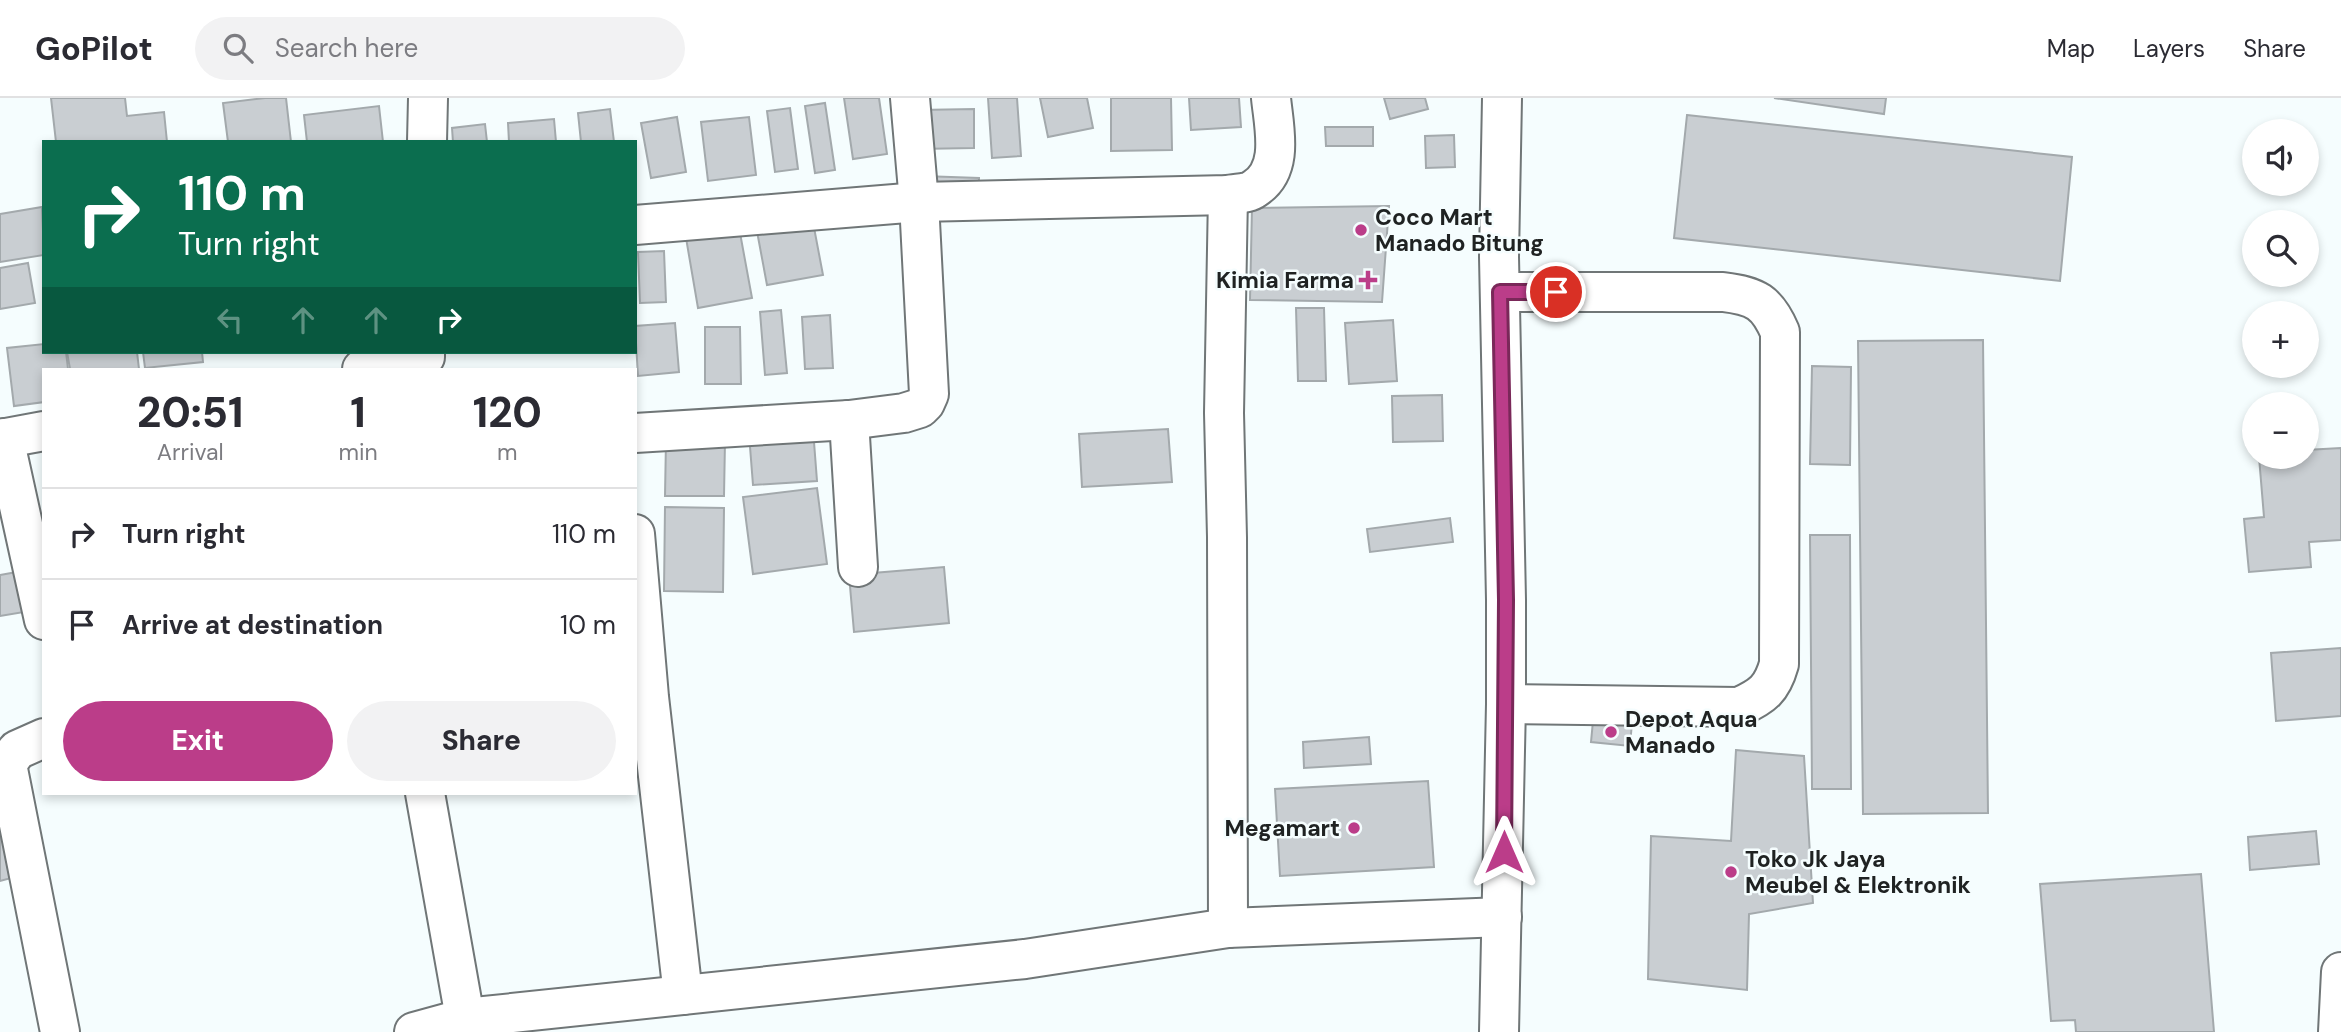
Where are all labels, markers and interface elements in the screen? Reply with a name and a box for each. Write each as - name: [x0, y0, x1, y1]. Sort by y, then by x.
- search box: [195, 17, 685, 80]
- text: GoPilot: [35, 27, 153, 70]
- icon: search: [219, 29, 257, 67]
- text: Search here: [275, 31, 418, 65]
- text: Map: [2047, 33, 2095, 64]
- text: Layers: [2133, 33, 2205, 64]
- text: Share: [2243, 33, 2306, 64]
- map controls: [2242, 119, 2319, 469]
- button: sound: [2242, 119, 2319, 196]
- text: 110 m: [178, 161, 306, 225]
- icon: right: [63, 168, 154, 259]
- place label: Coco Mart Manado Bitung: [1375, 202, 1544, 258]
- button: search: [2242, 210, 2319, 287]
- marker: Coco Mart Manado Bitung: [1353, 222, 1369, 238]
- text: Turn right: [178, 223, 320, 265]
- pin: [1526, 262, 1586, 322]
- place label: Kimia Farma: [1216, 265, 1354, 295]
- marker: Kimia Farma: [1360, 272, 1376, 288]
- icon: arrive: [1537, 273, 1575, 311]
- icon: left: [211, 301, 249, 339]
- icon: ahead: [284, 301, 322, 339]
- icon: ahead: [357, 301, 395, 339]
- icon: right: [430, 301, 468, 339]
- button: +: [2242, 301, 2319, 378]
- text: 20:51: [137, 385, 243, 440]
- text: 1: [350, 385, 366, 440]
- text: 120: [473, 385, 542, 440]
- button: −: [2242, 392, 2319, 469]
- text: Arrival: [157, 437, 224, 467]
- text: min: [338, 437, 378, 467]
- text: m: [497, 437, 518, 467]
- icon: right: [63, 515, 101, 553]
- text: Turn right: [122, 517, 246, 551]
- text: 110 m: [552, 517, 616, 551]
- icon: arrive: [63, 606, 101, 644]
- text: Arrive at destination: [122, 608, 383, 642]
- text: 10 m: [560, 608, 616, 642]
- button: Exit: [63, 701, 333, 781]
- button: Share: [347, 701, 616, 781]
- place label: Depot Aqua Manado: [1625, 704, 1758, 760]
- marker: Depot Aqua Manado: [1603, 724, 1619, 740]
- place label: Megamart: [1224, 813, 1340, 843]
- position arrow: [1467, 815, 1541, 889]
- marker: Megamart: [1346, 820, 1362, 836]
- place label: Toko Jk Jaya Meubel & Elektronik: [1745, 844, 1971, 900]
- marker: Toko Jk Jaya Meubel & Elektronik: [1723, 864, 1739, 880]

